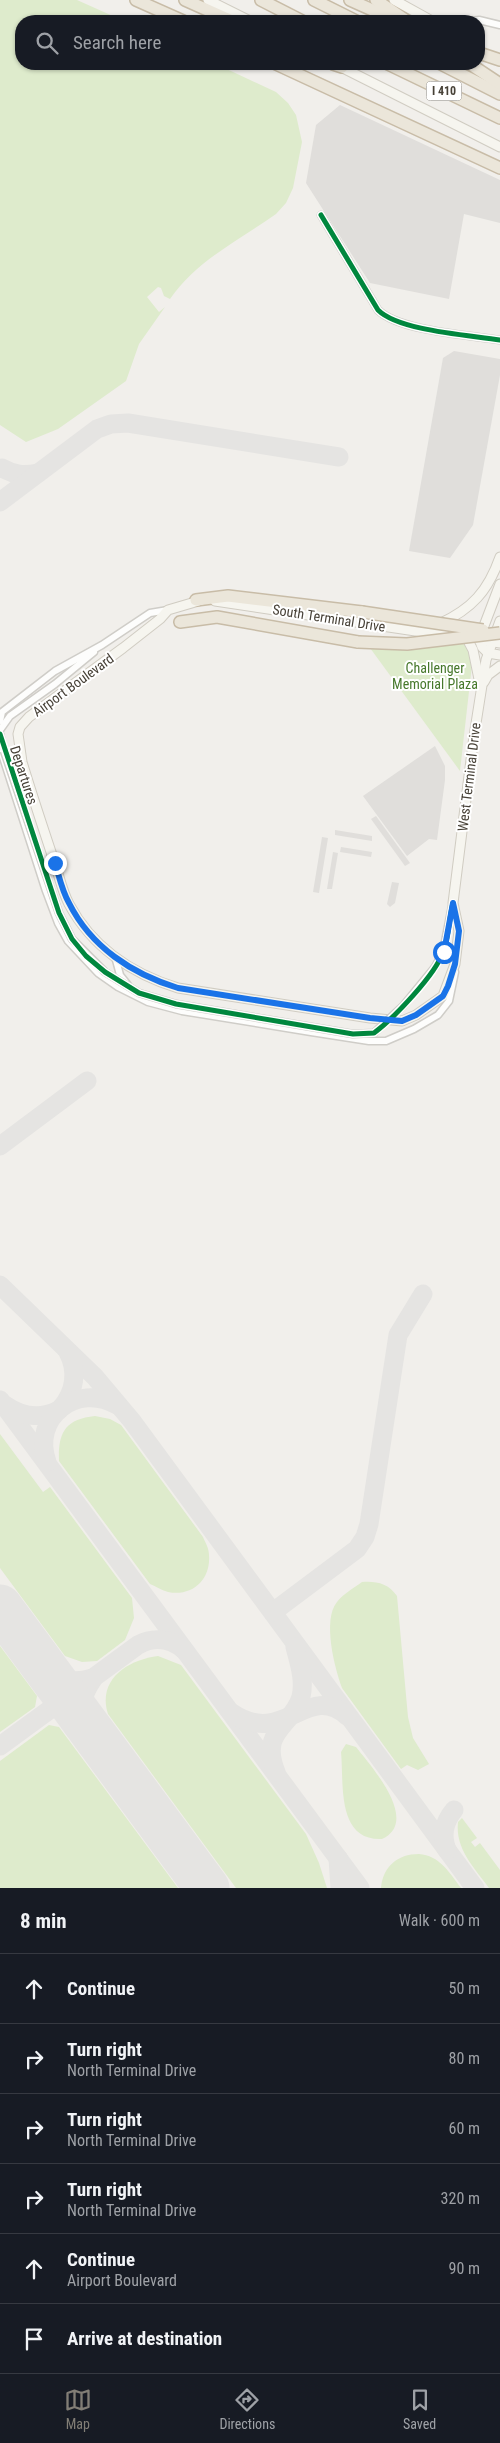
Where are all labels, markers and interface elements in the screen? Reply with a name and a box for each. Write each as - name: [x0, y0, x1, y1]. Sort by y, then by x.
- search box: [15, 15, 485, 70]
- icon: search: [33, 29, 61, 57]
- text: Search here: [73, 31, 161, 54]
- road number: I 410: [426, 82, 462, 100]
- street label: South Terminal Drive: [271, 601, 387, 635]
- street label: Airport Boulevard: [29, 650, 117, 720]
- park label: Challenger Memorial Plaza: [392, 660, 478, 692]
- street label: West Terminal Drive: [454, 721, 484, 832]
- street label: Departures: [7, 744, 41, 806]
- route end: [44, 852, 67, 875]
- route start: [433, 941, 456, 964]
- text: 8 min: [20, 1909, 67, 1933]
- text: Walk · 600 m: [399, 1911, 480, 1930]
- icon: ahead: [20, 1975, 48, 2003]
- text: Continue: [67, 1977, 135, 2000]
- text: 50 m: [448, 1979, 480, 1998]
- text: Turn right: [67, 2038, 142, 2061]
- icon: right: [20, 2045, 48, 2073]
- text: 80 m: [448, 2049, 480, 2068]
- text: North Terminal Drive: [67, 2061, 196, 2080]
- text: Turn right: [67, 2108, 142, 2131]
- icon: right: [20, 2115, 48, 2143]
- text: 60 m: [448, 2119, 480, 2138]
- text: North Terminal Drive: [67, 2131, 196, 2150]
- text: Turn right: [67, 2178, 142, 2201]
- icon: right: [20, 2185, 48, 2213]
- text: 320 m: [441, 2189, 480, 2208]
- text: North Terminal Drive: [67, 2201, 196, 2220]
- text: Continue: [67, 2248, 135, 2271]
- icon: ahead: [20, 2255, 48, 2283]
- text: 90 m: [448, 2259, 480, 2278]
- text: Airport Boulevard: [67, 2271, 177, 2290]
- icon: arrive: [20, 2325, 48, 2353]
- text: Arrive at destination: [67, 2327, 222, 2350]
- tab: Map: [64, 2386, 92, 2432]
- tab: Directions: [219, 2386, 275, 2432]
- tab: Saved: [403, 2386, 436, 2432]

